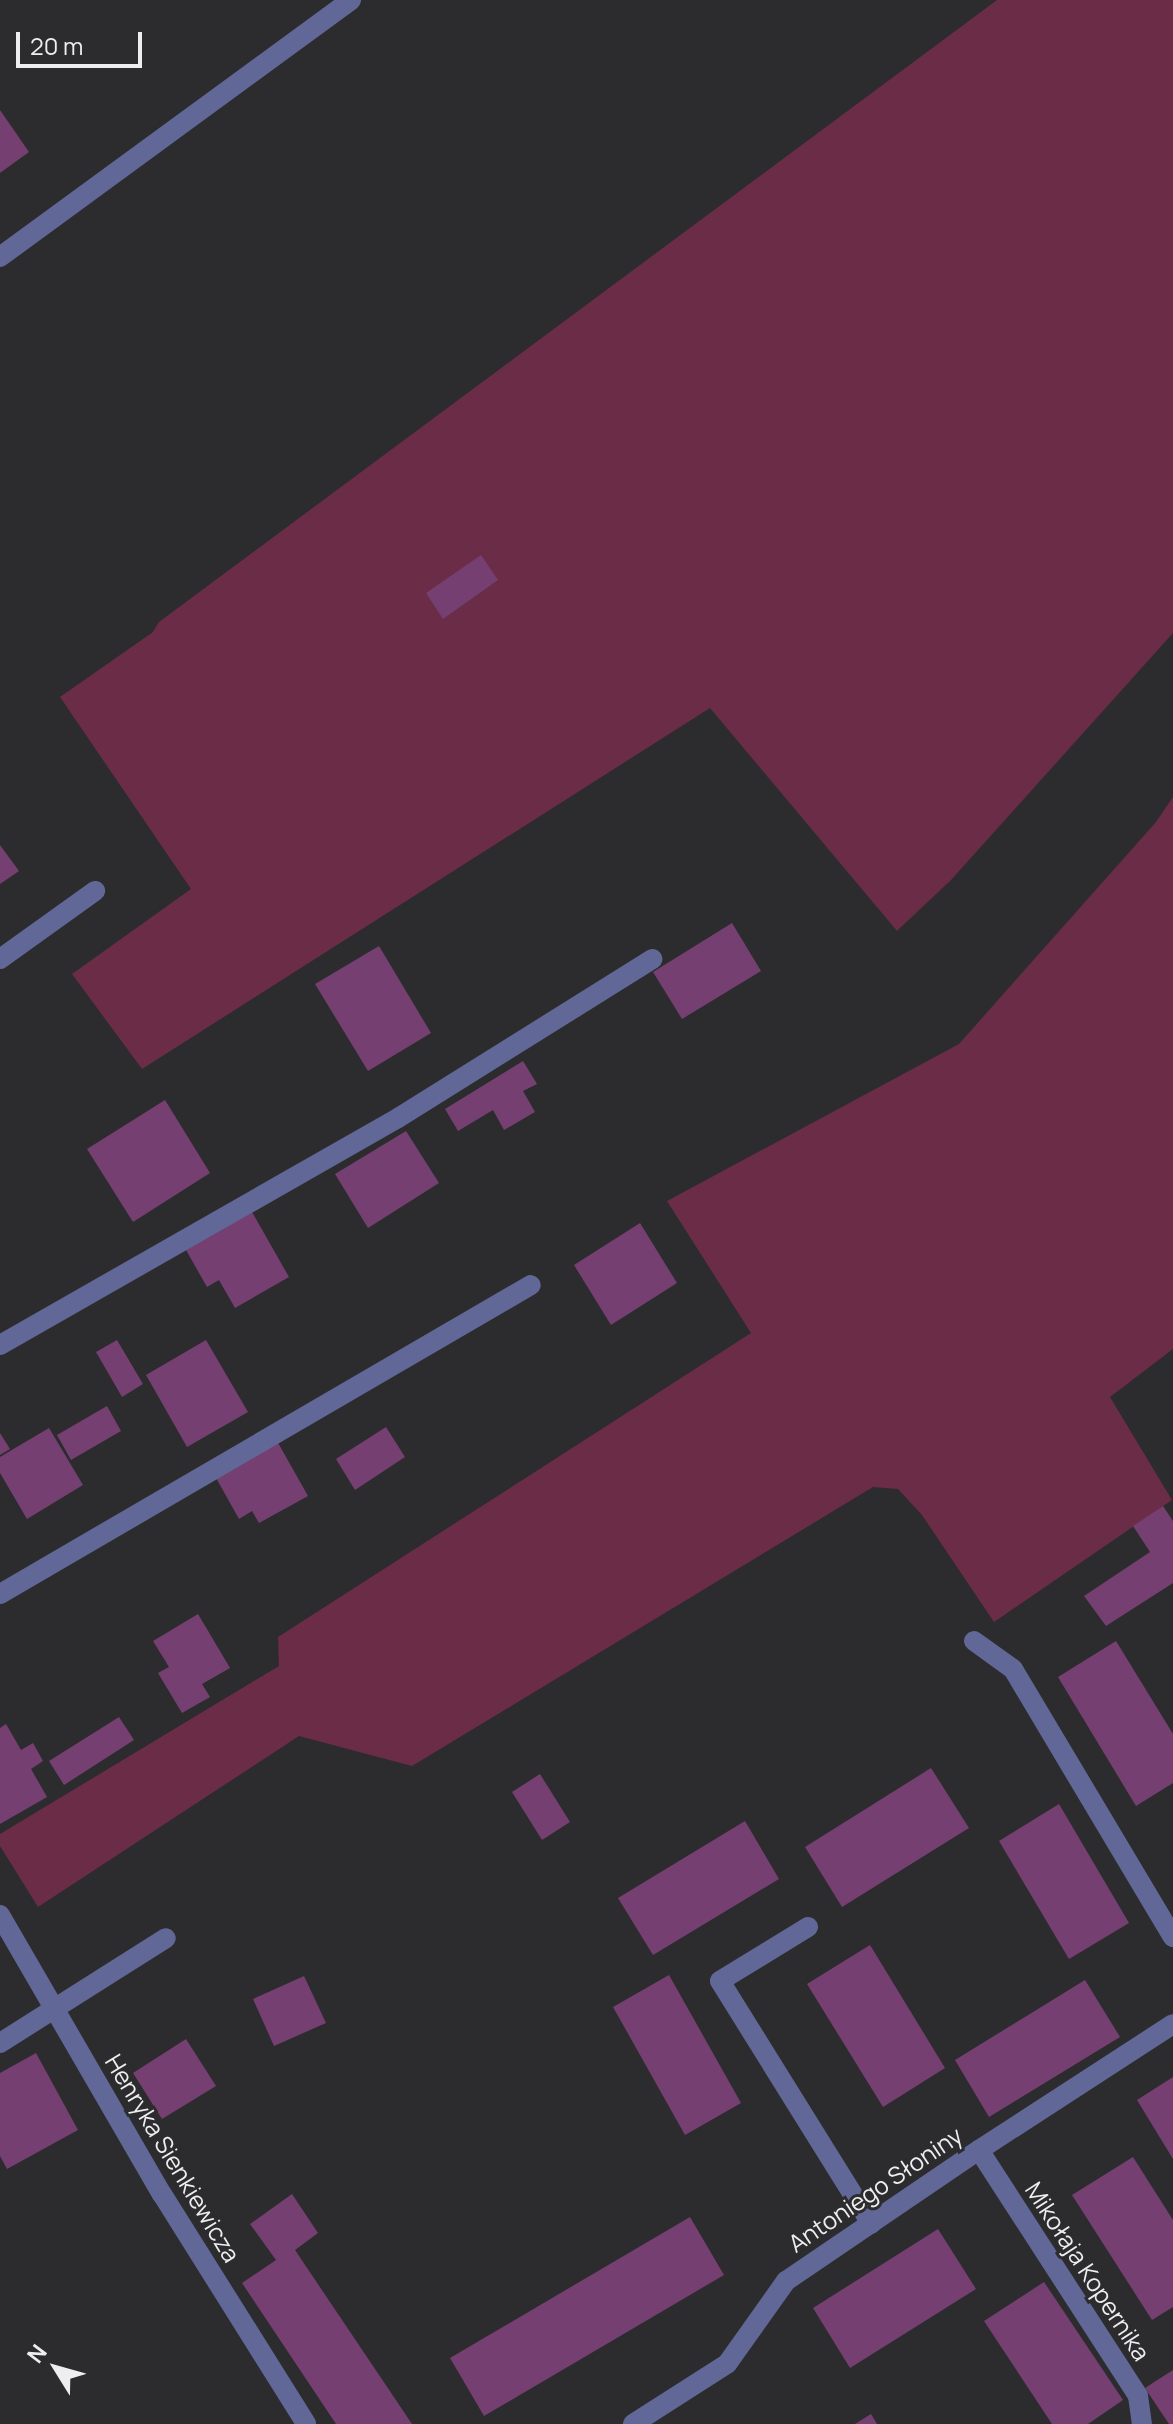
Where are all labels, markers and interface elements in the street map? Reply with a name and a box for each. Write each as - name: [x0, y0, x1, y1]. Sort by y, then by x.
- scale bar: [20, 16, 146, 66]
- text: 20 m: [30, 29, 83, 62]
- street label: Henryka Sienkiewicza: [99, 2049, 247, 2267]
- street label: Antoniego Słoniny: [783, 2120, 967, 2258]
- street label: Mikołaja Kopernika: [1020, 2176, 1156, 2366]
- north arrow: [16, 2328, 96, 2408]
- text: N: [20, 2338, 54, 2369]

